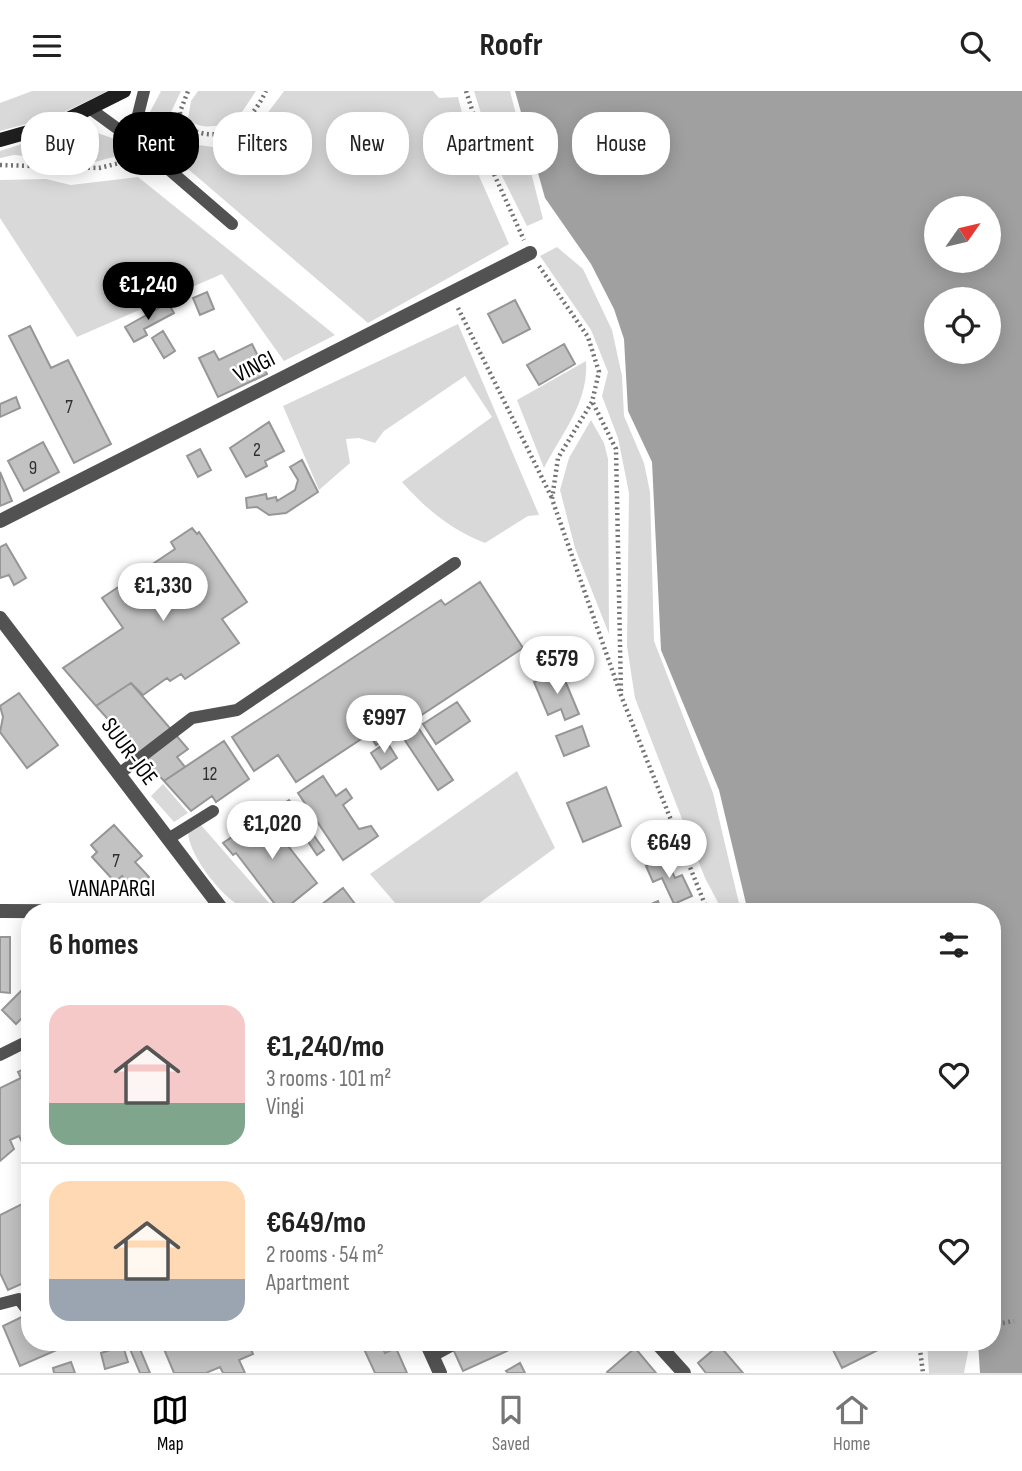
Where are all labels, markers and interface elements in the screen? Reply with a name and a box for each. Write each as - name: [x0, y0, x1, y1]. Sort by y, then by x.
- text: Roofr: [479, 26, 543, 65]
- icon: menu: [28, 27, 66, 65]
- icon: search: [956, 27, 994, 65]
- chip: Buy: [21, 112, 99, 175]
- chip: Rent: [113, 112, 199, 175]
- chip: Filters: [213, 112, 312, 175]
- chip: New: [326, 112, 409, 175]
- chip: Apartment: [423, 112, 558, 175]
- chip: House: [572, 112, 670, 175]
- north arrow: [924, 196, 1001, 273]
- map controls: [924, 196, 1001, 364]
- pin: €1,240: [91, 263, 205, 322]
- text: €1,240: [119, 271, 177, 299]
- button: locate: [924, 287, 1001, 364]
- street label: VINGI: [229, 345, 280, 389]
- house number: 7: [65, 396, 73, 419]
- house number: 2: [253, 439, 261, 462]
- house number: 9: [29, 457, 37, 480]
- pin: €1,330: [106, 563, 220, 623]
- text: €1,330: [134, 572, 192, 600]
- pin: €579: [516, 637, 598, 696]
- text: €579: [536, 645, 578, 673]
- pin: €997: [343, 695, 425, 755]
- text: €997: [362, 704, 406, 732]
- street label: SUUR-JÕE: [95, 712, 164, 791]
- house number: 12: [203, 763, 217, 786]
- pin: €1,020: [215, 801, 329, 861]
- text: €1,020: [243, 810, 301, 838]
- pin: €649: [628, 821, 710, 880]
- text: €649: [647, 829, 691, 857]
- house number: 7: [112, 850, 120, 873]
- street label: VANAPARGI: [69, 875, 155, 903]
- icon: filters: [935, 926, 973, 964]
- text: 6 homes: [49, 927, 138, 963]
- text: €1,240/mo: [266, 1029, 384, 1065]
- icon: home: [105, 1033, 189, 1117]
- icon: heart: [935, 1056, 973, 1094]
- text: 3 rooms · 101 m²: [266, 1065, 391, 1093]
- text: Vingi: [266, 1093, 304, 1121]
- text: €649/mo: [266, 1205, 366, 1241]
- icon: home: [105, 1209, 189, 1293]
- icon: heart: [935, 1232, 973, 1270]
- text: 2 rooms · 54 m²: [266, 1241, 384, 1269]
- text: Apartment: [266, 1269, 350, 1297]
- tab: Map: [151, 1391, 189, 1456]
- tab: Saved: [492, 1391, 530, 1456]
- tab: Home: [833, 1391, 871, 1456]

